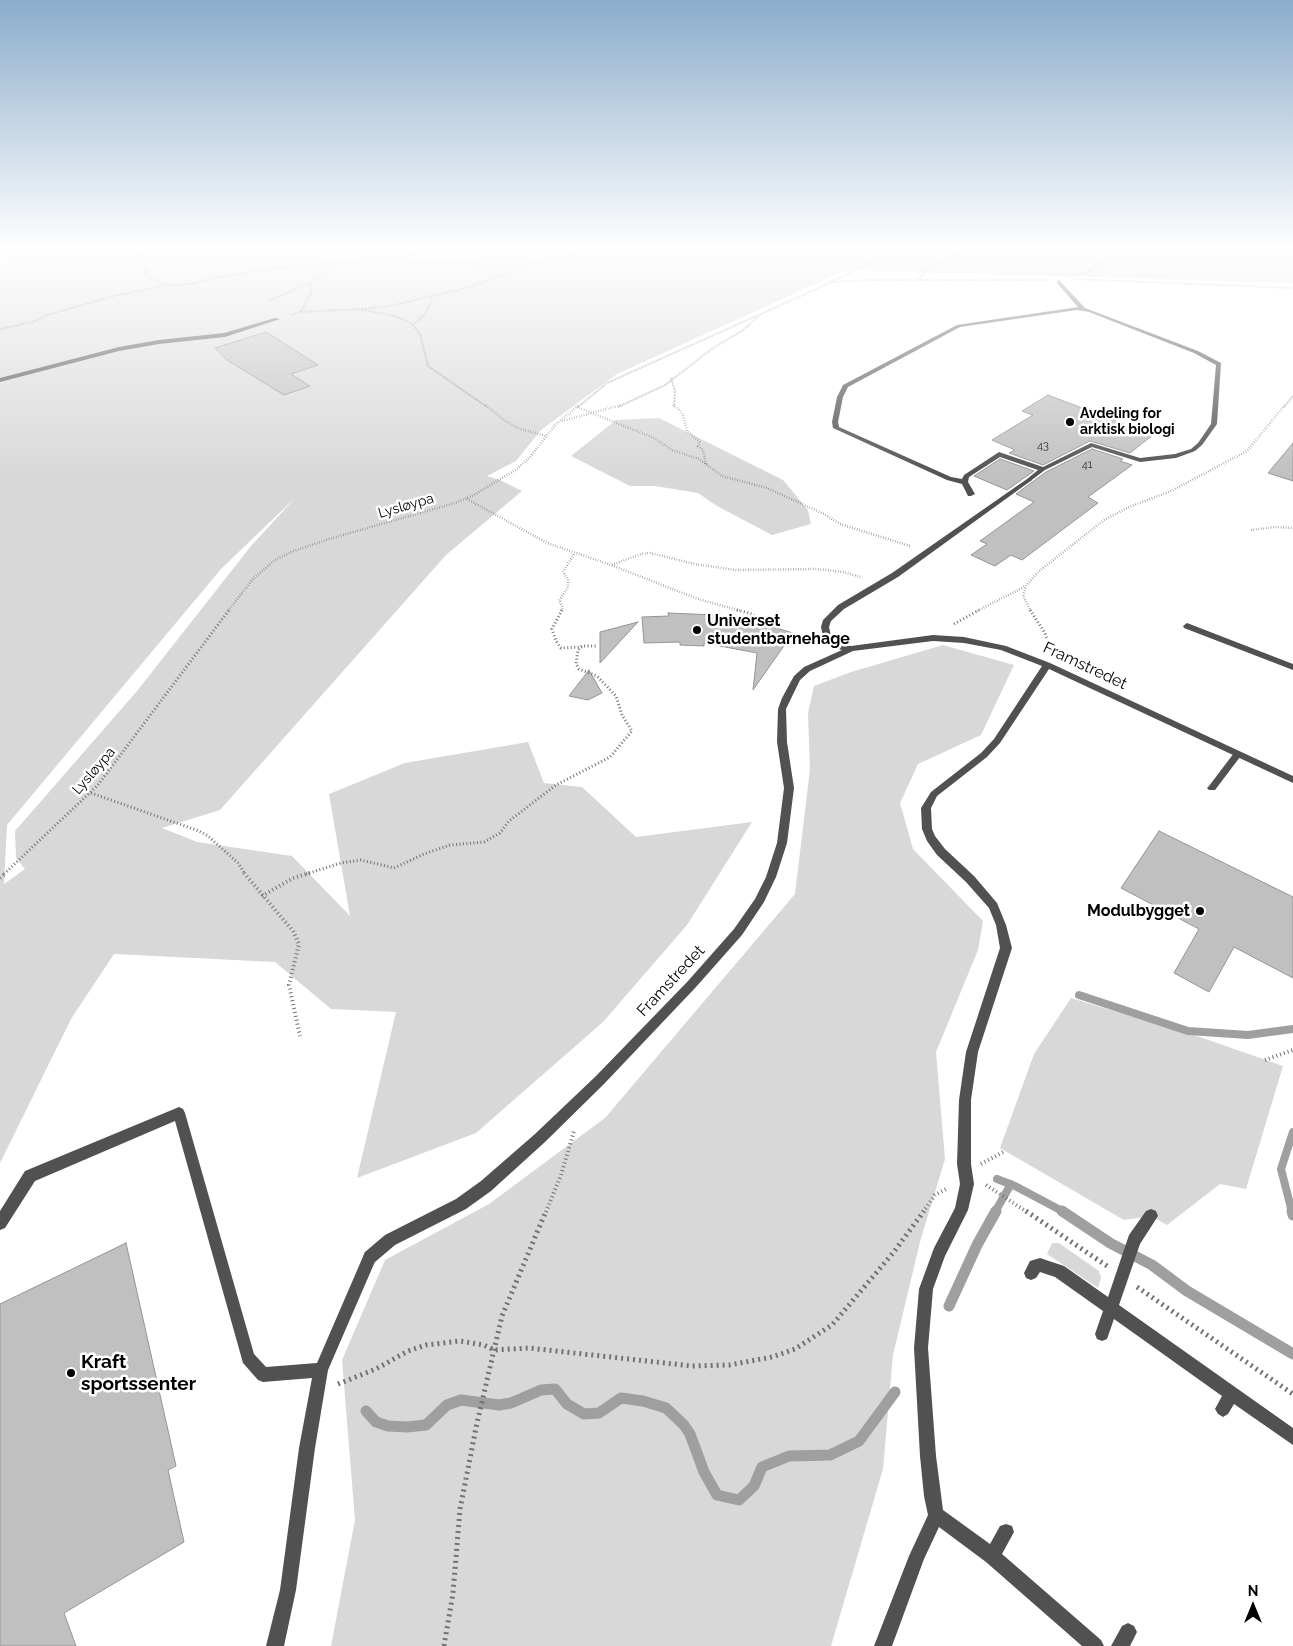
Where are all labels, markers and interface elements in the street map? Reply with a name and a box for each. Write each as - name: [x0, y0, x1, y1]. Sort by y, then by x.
- place label: Avdeling for arktisk biologi: [1080, 406, 1175, 438]
- marker: Avdeling for arktisk biologi: [1064, 416, 1076, 428]
- house number: 43: [1037, 439, 1049, 453]
- house number: 41: [1082, 458, 1092, 472]
- street label: Lysløypa: [376, 490, 436, 522]
- place label: Universet studentbarnehage: [707, 611, 850, 649]
- marker: Universet studentbarnehage: [691, 624, 703, 636]
- street label: Framstredet: [1040, 638, 1130, 694]
- street label: Lysløypa: [69, 744, 119, 798]
- place label: Modulbygget: [1087, 901, 1190, 921]
- marker: Modulbygget: [1194, 905, 1206, 917]
- street label: Framstredet: [633, 941, 709, 1021]
- place label: Kraft sportssenter: [81, 1351, 196, 1395]
- marker: Kraft sportssenter: [65, 1367, 77, 1379]
- north arrow: [1228, 1581, 1278, 1631]
- text: N: [1248, 1583, 1258, 1599]

